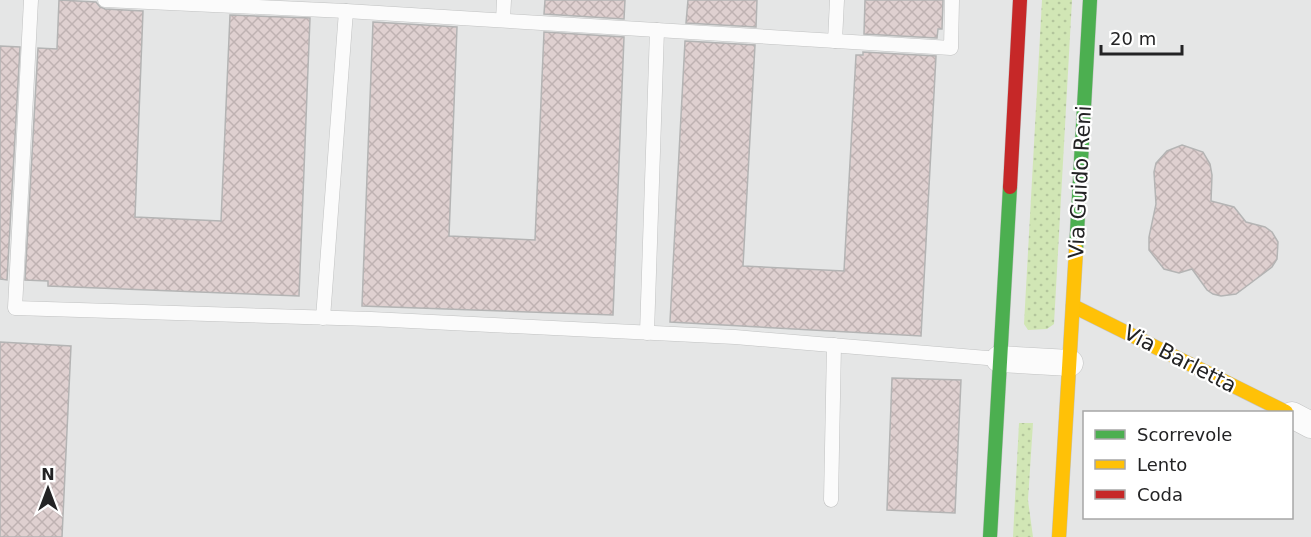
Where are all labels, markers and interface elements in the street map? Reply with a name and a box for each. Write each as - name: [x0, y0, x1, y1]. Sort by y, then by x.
- scale bar: [1101, 18, 1182, 56]
- text: 20 m: [1110, 28, 1156, 49]
- street label: Via Guido Reni: [1064, 105, 1096, 259]
- street label: Via Barletta: [1120, 320, 1240, 398]
- legend: [1083, 411, 1293, 519]
- text: Scorrevole: [1137, 424, 1232, 445]
- text: Lento: [1137, 454, 1187, 475]
- north arrow: [18, 459, 78, 519]
- text: N: [41, 465, 55, 484]
- text: Coda: [1137, 484, 1183, 505]

